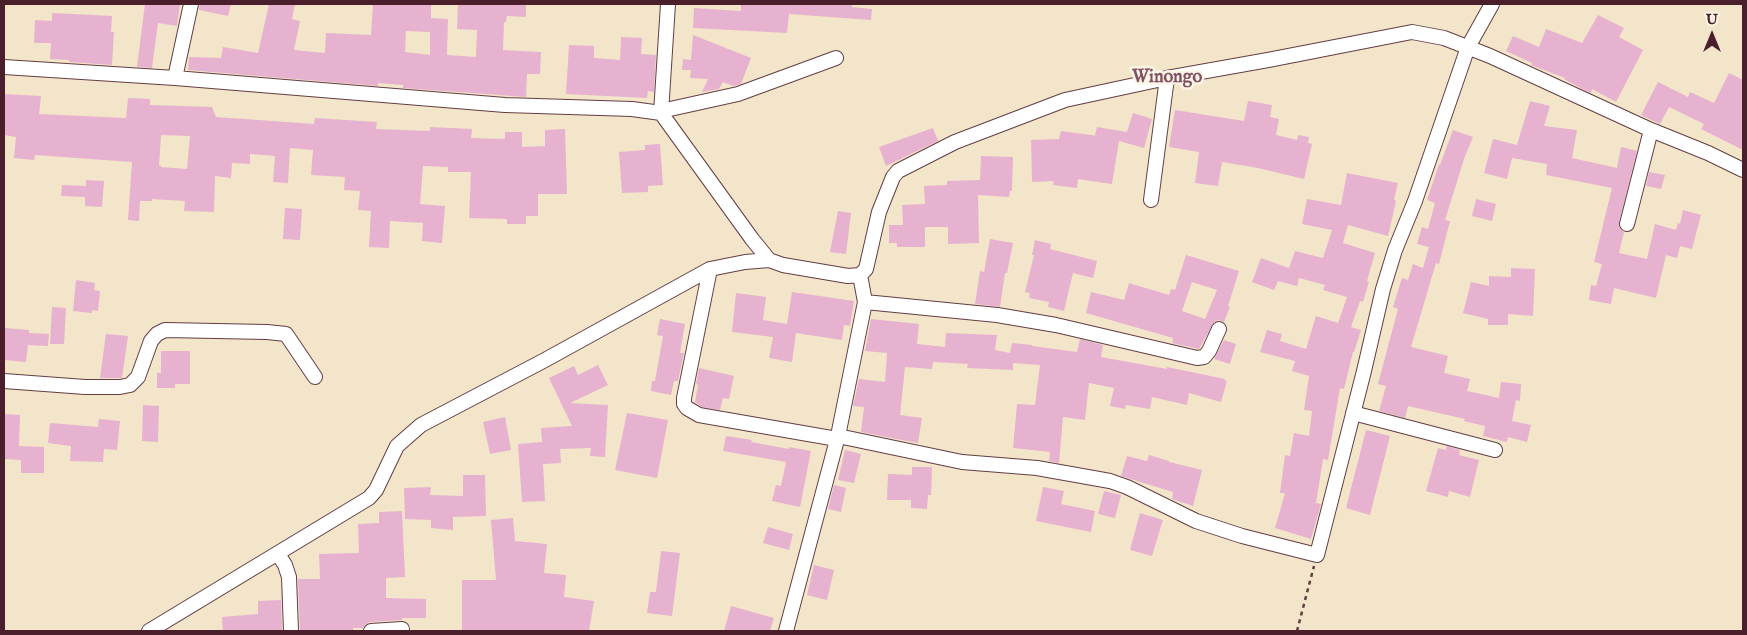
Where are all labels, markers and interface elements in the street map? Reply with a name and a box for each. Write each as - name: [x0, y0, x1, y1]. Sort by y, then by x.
- north arrow: [1687, 10, 1737, 60]
- text: U: [1706, 11, 1718, 29]
- district label: Winongo: [1132, 67, 1202, 89]

